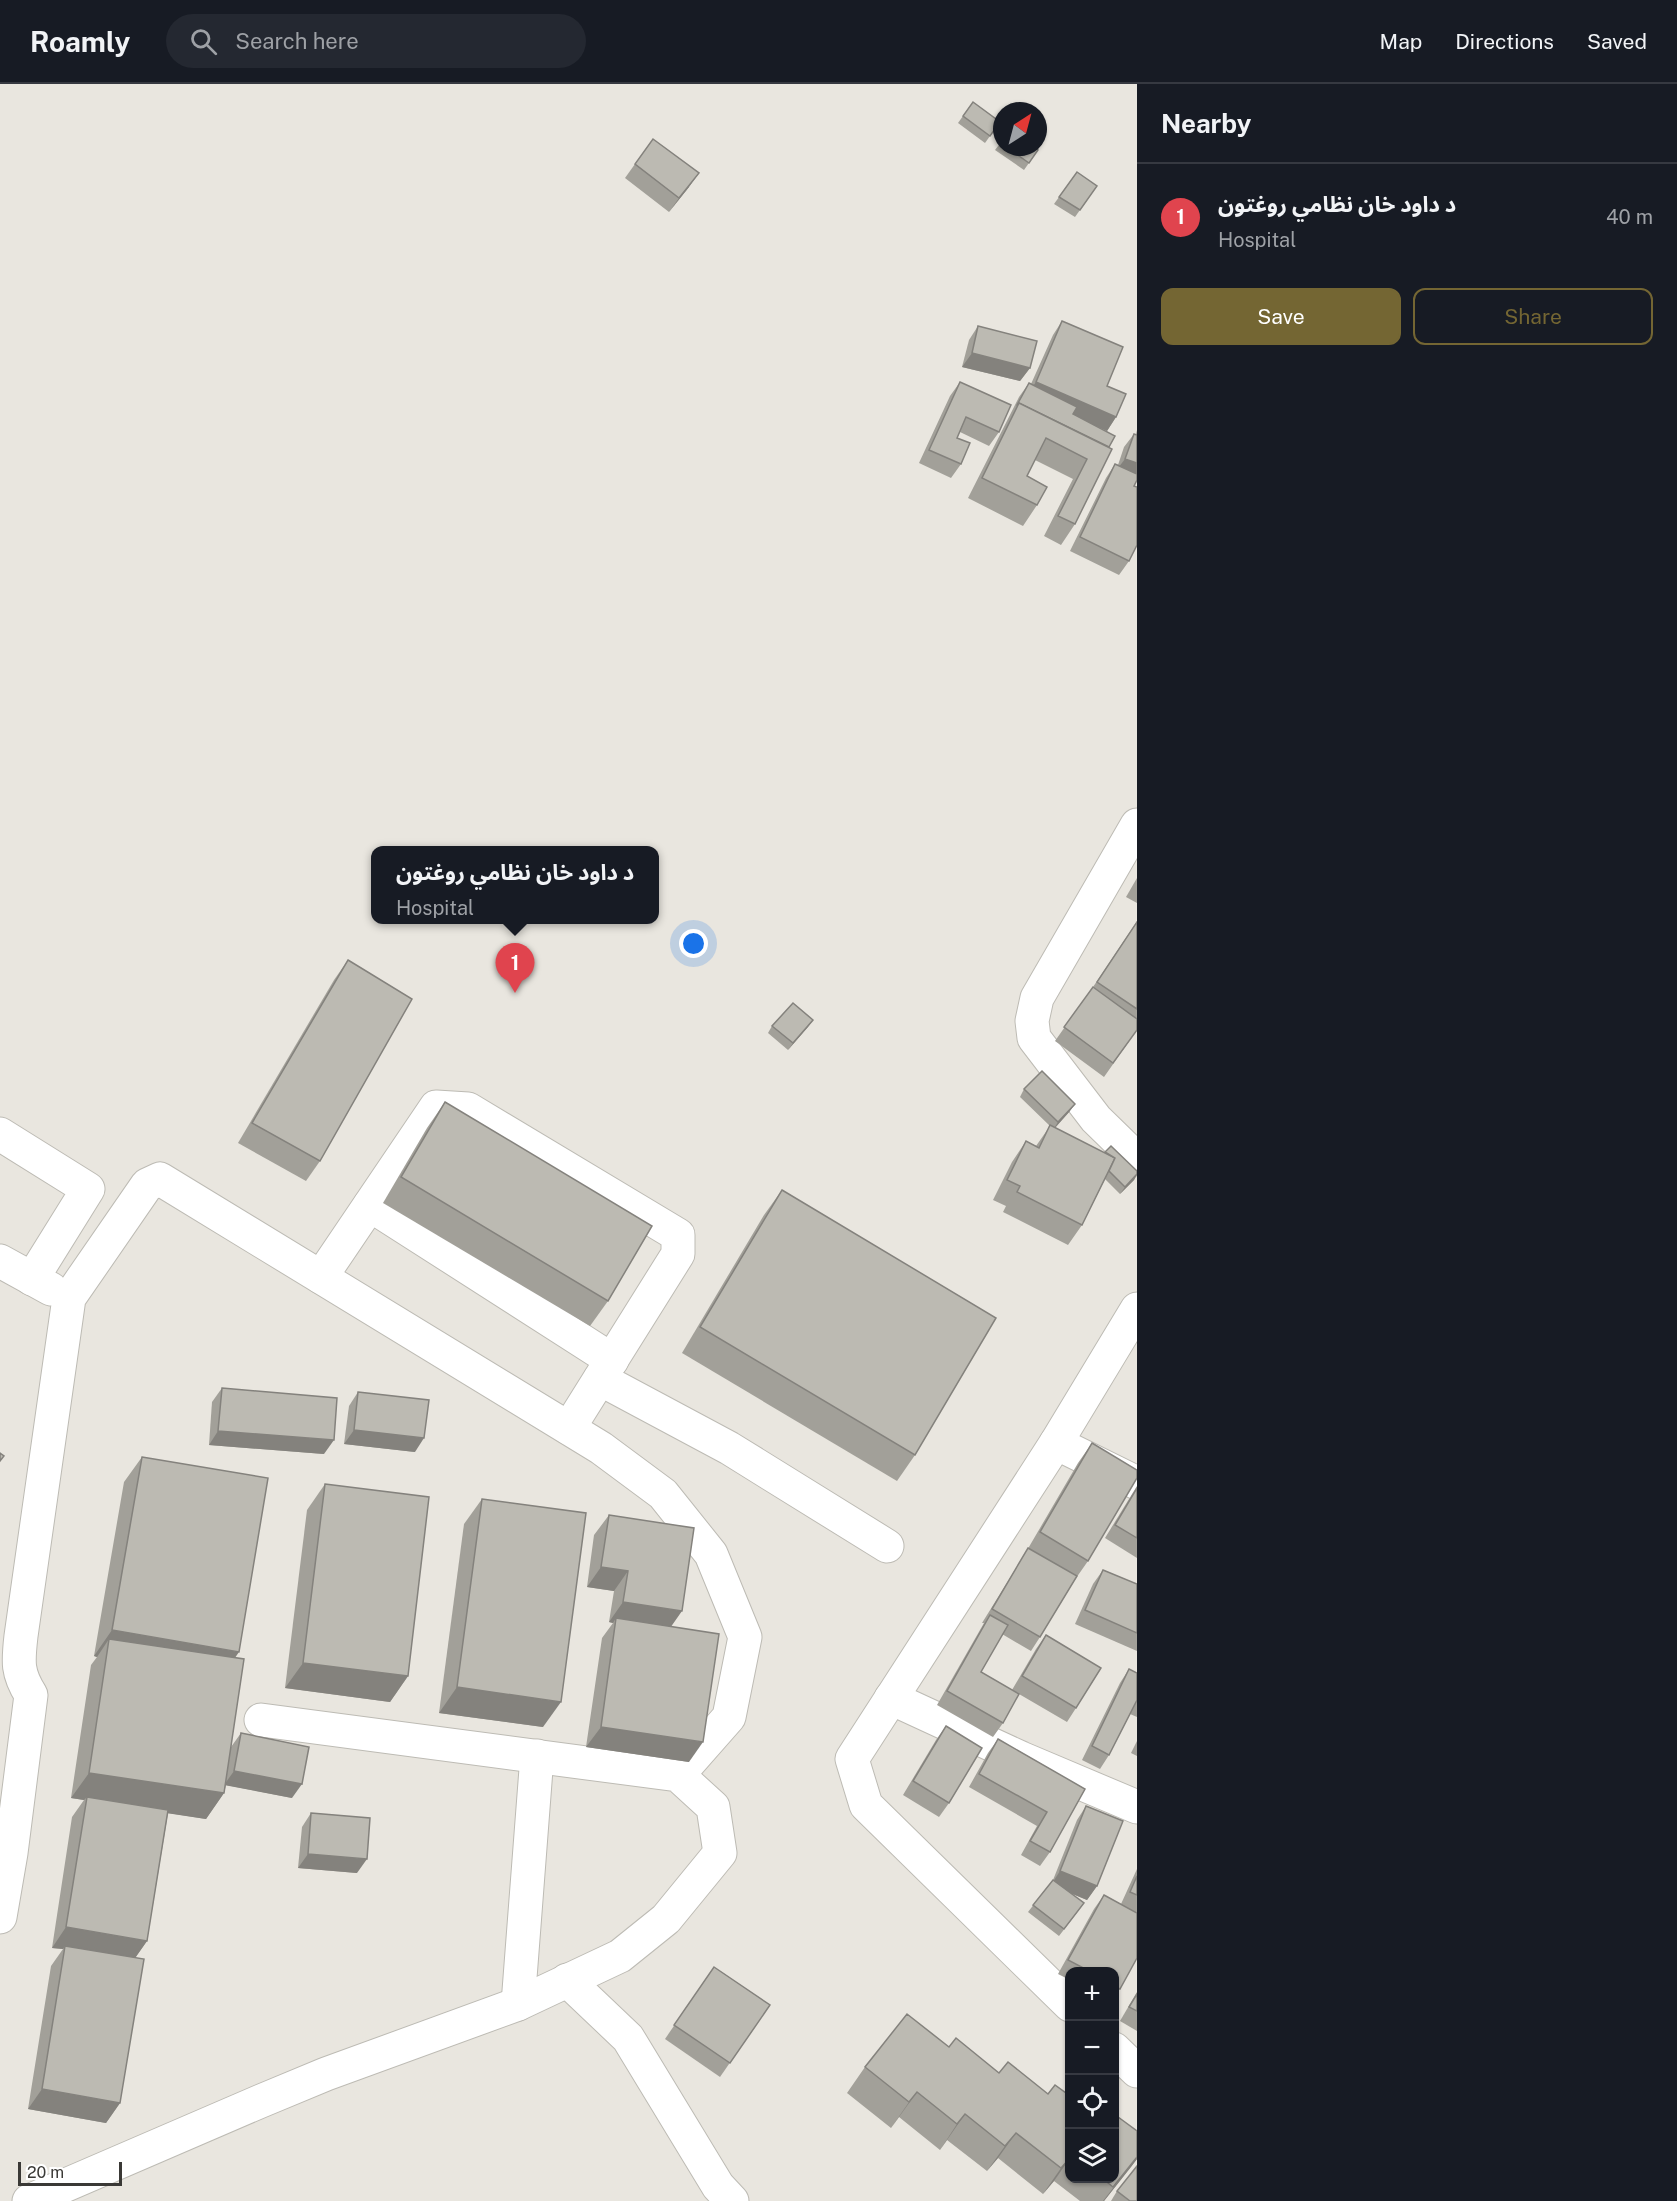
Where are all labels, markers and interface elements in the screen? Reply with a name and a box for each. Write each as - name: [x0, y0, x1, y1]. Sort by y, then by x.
- search box: [166, 14, 586, 68]
- text: Roamly: [30, 25, 130, 58]
- icon: search: [187, 25, 220, 58]
- text: Search here: [235, 28, 359, 54]
- text: Map: [1380, 29, 1422, 54]
- text: Directions: [1455, 29, 1554, 54]
- text: Saved: [1587, 29, 1647, 54]
- north arrow: [993, 102, 1047, 156]
- text: Nearby: [1161, 108, 1251, 139]
- text: د داود خان نظامي روغتون: [1218, 191, 1456, 217]
- text: 1: [1176, 205, 1185, 229]
- text: 40 m: [1606, 205, 1653, 229]
- text: Hospital: [1218, 228, 1296, 252]
- button: Save: [1161, 288, 1401, 345]
- button: Share: [1413, 288, 1653, 345]
- popup: [371, 846, 659, 924]
- text: د داود خان نظامي روغتون: [396, 859, 634, 885]
- text: Hospital: [396, 896, 474, 920]
- your location: [679, 929, 708, 958]
- pin: 1: [496, 944, 534, 993]
- map controls: [1065, 1967, 1119, 2183]
- button: +: [1065, 1967, 1119, 2021]
- button: −: [1065, 2021, 1119, 2075]
- button: locate: [1065, 2075, 1119, 2129]
- button: layers: [1065, 2129, 1119, 2183]
- scale bar: [18, 2159, 122, 2186]
- text: 20 m: [27, 2163, 64, 2182]

